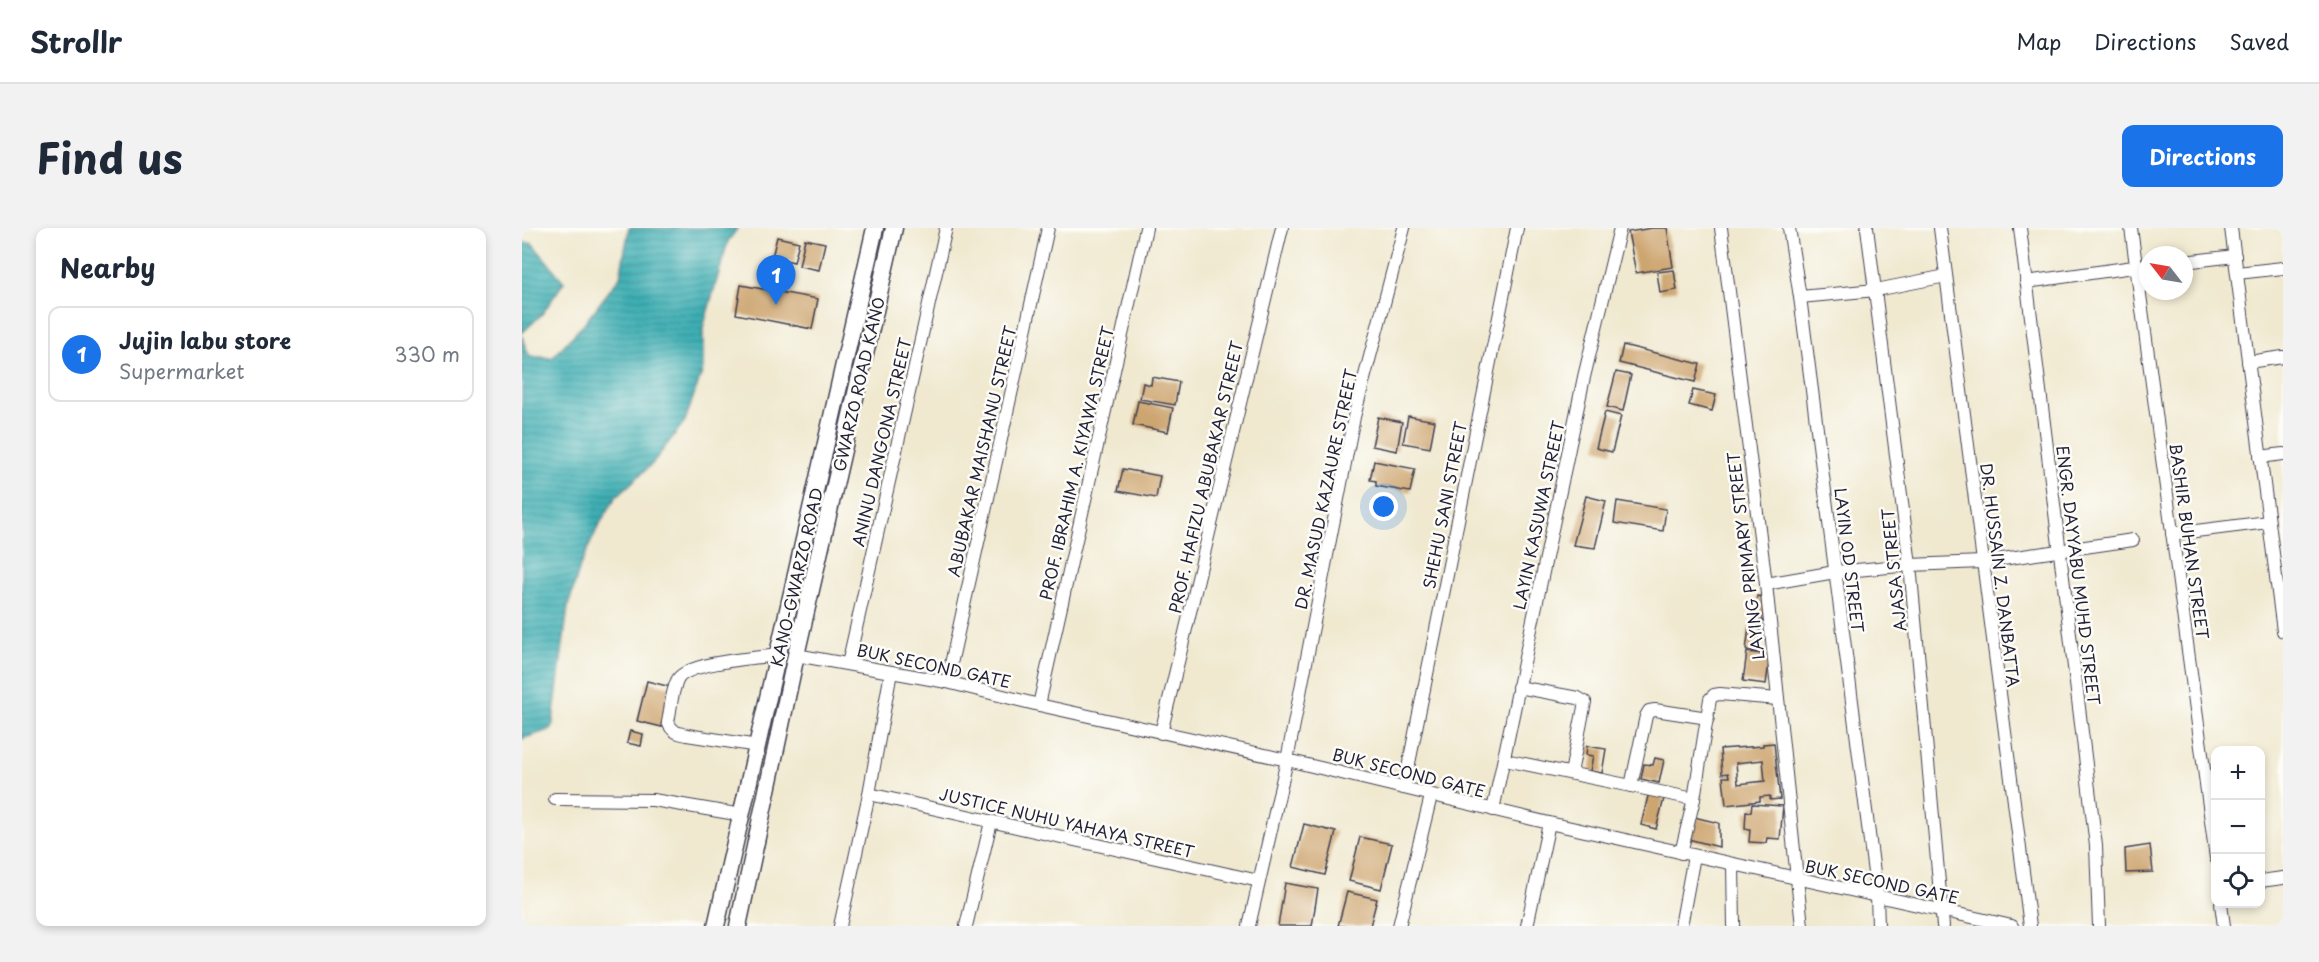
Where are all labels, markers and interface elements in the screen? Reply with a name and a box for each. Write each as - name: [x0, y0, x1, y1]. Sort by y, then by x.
- text: Strollr: [30, 20, 122, 63]
- text: Map: [2016, 25, 2061, 57]
- text: Directions: [2094, 25, 2196, 57]
- text: Saved: [2229, 25, 2289, 57]
- text: Find us: [36, 125, 183, 188]
- button: Directions: [2122, 125, 2283, 187]
- north arrow: [2139, 246, 2193, 300]
- text: Nearby: [60, 248, 155, 287]
- pin: 1: [756, 256, 796, 305]
- street label: GWARZO ROAD KANO: [826, 294, 890, 474]
- text: Jujin labu store: [119, 323, 291, 356]
- street label: ABUBAKAR MAISHANU STREET: [940, 323, 1022, 579]
- street label: PROF. IBRAHIM A. KIYAWA STREET: [1033, 324, 1119, 602]
- street label: ANINU DANGONA STREET: [845, 335, 917, 549]
- street label: PROF. HAFIZU ABUBAKAR STREET: [1162, 338, 1248, 615]
- text: 1: [77, 339, 86, 369]
- text: 330 m: [394, 339, 460, 369]
- text: Supermarket: [119, 356, 245, 386]
- street label: DR. MASUD KAZAURE STREET: [1288, 367, 1362, 611]
- street label: LAYIN KASUWA STREET: [1506, 418, 1570, 612]
- street label: SHEHU SANI STREET: [1416, 419, 1472, 591]
- street label: BASHIR BUHAN STREET: [2164, 441, 2216, 641]
- street label: ENGR. DAYYABU MUHD STREET: [2051, 444, 2107, 706]
- street label: LAYING PRIMARY STREET: [1720, 451, 1770, 661]
- street label: DR. HUSSAIN Z. DANBATTA: [1975, 462, 2027, 688]
- street label: KANO-GWARZO ROAD: [764, 485, 828, 669]
- street label: LAYIN OD STREET: [1829, 486, 1871, 634]
- your location: [1369, 492, 1398, 521]
- street label: AJASA STREET: [1875, 507, 1911, 633]
- street label: BUK SECOND GATE: [855, 637, 1013, 693]
- street label: BUK SECOND GATE: [1330, 741, 1488, 803]
- map controls: [2211, 746, 2265, 908]
- button: +: [2211, 746, 2265, 800]
- street label: JUSTICE NUHU YAHAYA STREET: [937, 781, 1197, 863]
- button: −: [2211, 800, 2265, 854]
- street label: BUK SECOND GATE: [1803, 853, 1961, 909]
- button: locate: [2211, 854, 2265, 908]

